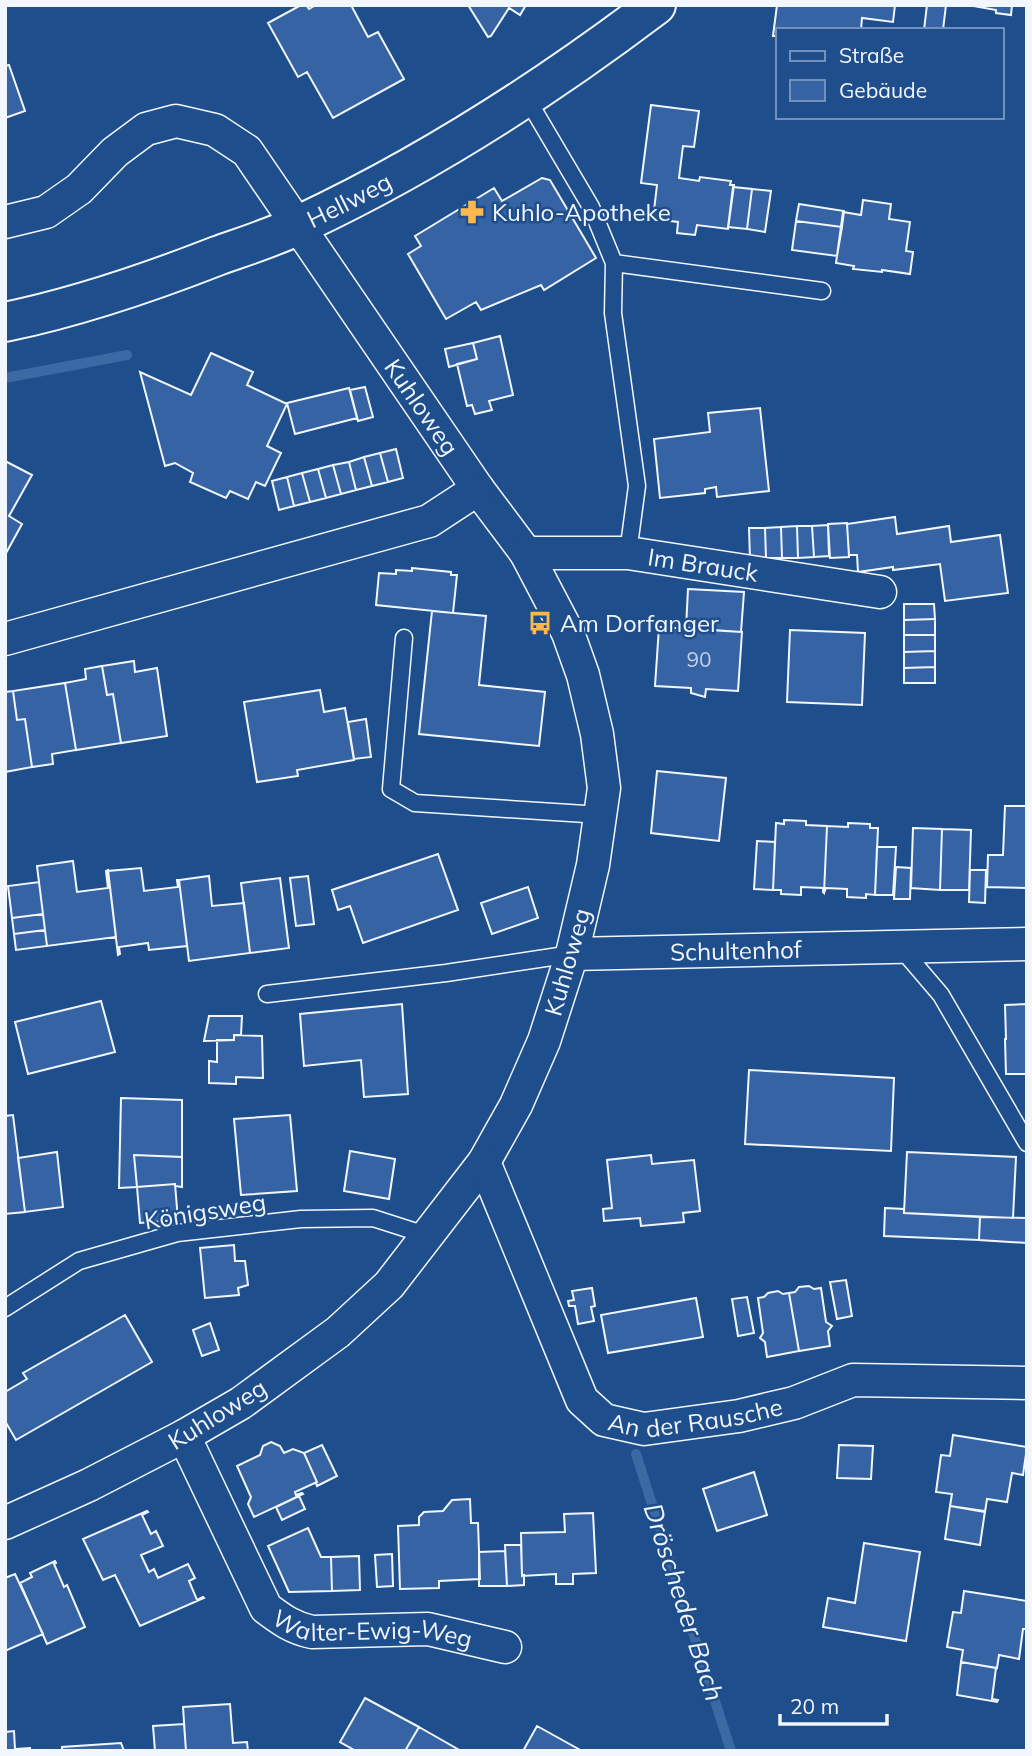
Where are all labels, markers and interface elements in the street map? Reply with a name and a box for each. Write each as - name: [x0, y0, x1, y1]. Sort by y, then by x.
- legend: [776, 28, 1004, 119]
- text: Straße: [839, 42, 904, 68]
- text: Gebäude: [839, 77, 927, 103]
- street label: Hellweg: [302, 166, 397, 234]
- place label: Kuhlo-Apotheke: [492, 197, 671, 227]
- pharmacy icon: Kuhlo-Apotheke: [458, 198, 486, 226]
- street label: Kuhloweg: [378, 353, 465, 461]
- street label: Im Brauck: [646, 541, 761, 588]
- place label: Am Dorfanger: [560, 608, 719, 638]
- bus stop icon: Am Dorfanger: [526, 609, 554, 637]
- house number: 90: [686, 646, 712, 672]
- street label: Kuhloweg: [537, 905, 597, 1019]
- street label: Schultenhof: [670, 934, 803, 967]
- street label: Königsweg: [142, 1187, 268, 1235]
- street label: Kuhloweg: [162, 1372, 272, 1456]
- street label: An der Rausche: [605, 1391, 785, 1444]
- water label: Dröscheder Bach: [636, 1499, 732, 1705]
- street label: Walter-Ewig-Weg: [267, 1602, 475, 1654]
- scale bar: [780, 1682, 887, 1726]
- text: 20 m: [790, 1693, 839, 1719]

